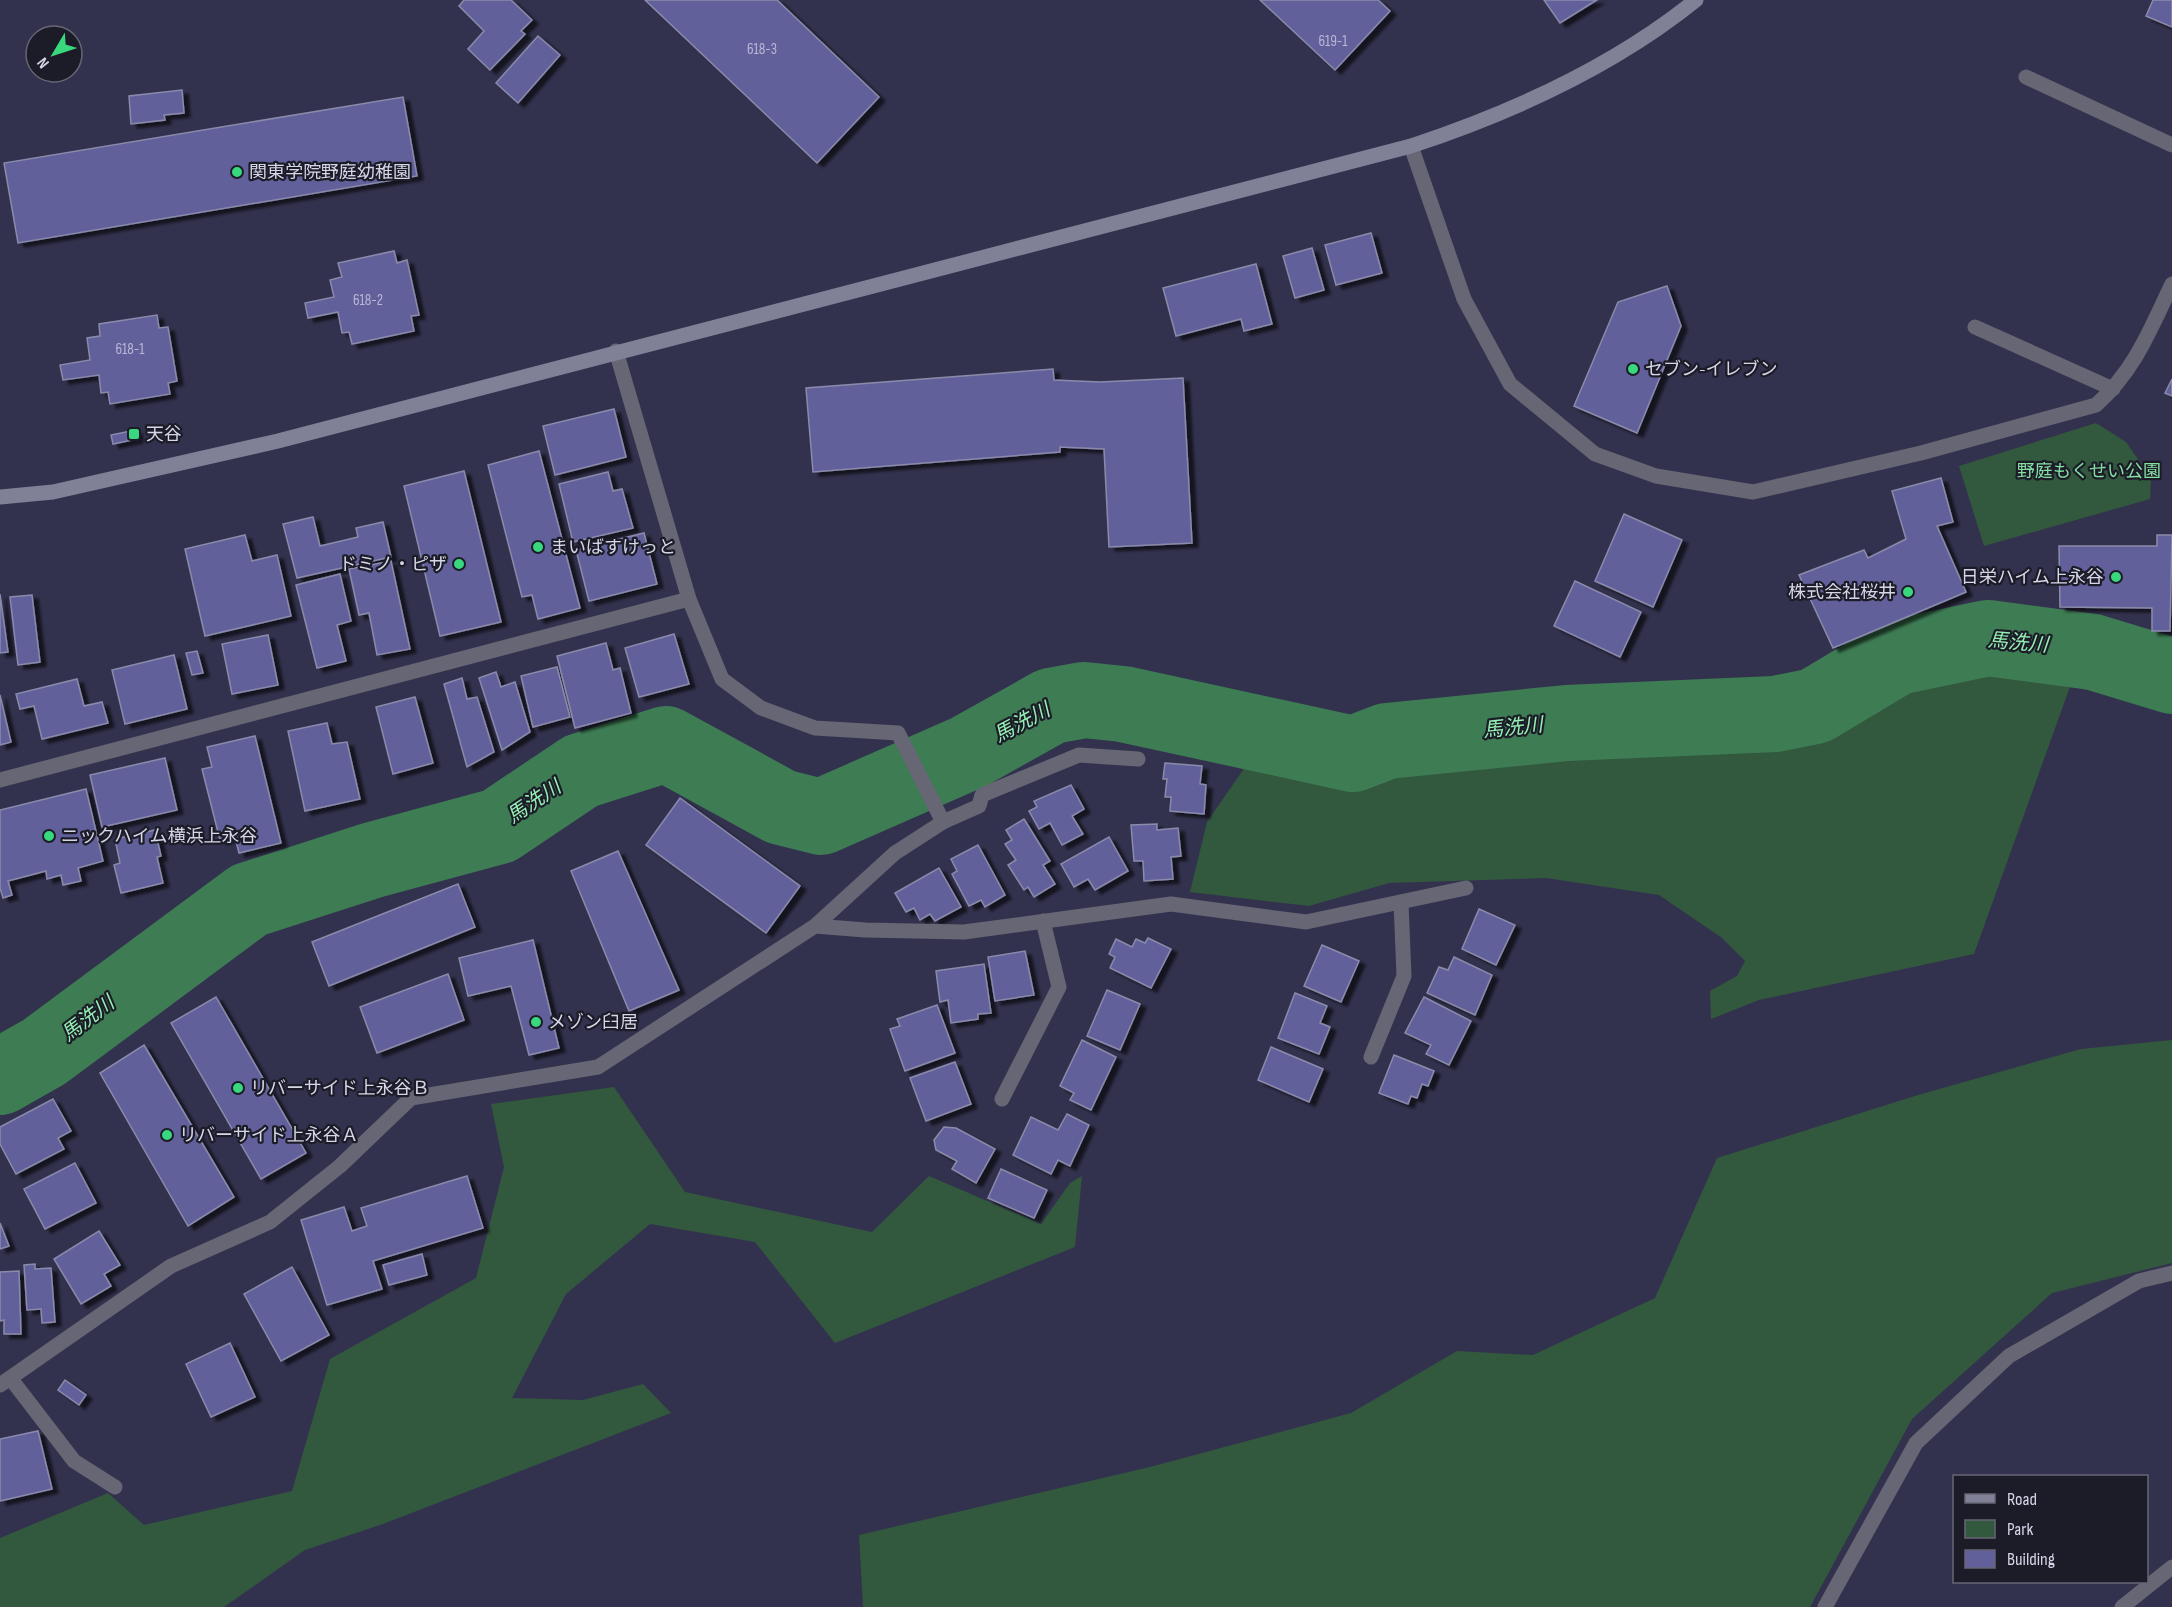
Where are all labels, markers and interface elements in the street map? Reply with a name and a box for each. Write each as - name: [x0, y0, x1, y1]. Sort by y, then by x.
- north arrow: [24, 24, 84, 84]
- house number: 619-1: [1318, 32, 1348, 51]
- house number: 618-3: [747, 40, 777, 59]
- text: N: [33, 53, 54, 72]
- place label: 関東学院野庭幼稚園: [249, 162, 411, 183]
- marker: 関東学院野庭幼稚園: [230, 165, 244, 179]
- house number: 618-2: [353, 291, 383, 310]
- house number: 618-1: [115, 340, 145, 359]
- place label: セブン-イレブン: [1645, 359, 1778, 380]
- marker: セブン-イレブン: [1626, 362, 1640, 376]
- place label: 天谷: [146, 424, 182, 445]
- marker: 天谷: [127, 427, 141, 441]
- park label: 野庭もくせい公園: [2017, 461, 2161, 482]
- place label: まいばすけっと: [550, 537, 676, 558]
- marker: まいばすけっと: [531, 540, 545, 554]
- place label: ドミノ・ピザ: [339, 554, 447, 575]
- marker: ドミノ・ピザ: [452, 557, 466, 571]
- place label: 日栄ハイム上永谷: [1961, 567, 2104, 588]
- marker: 日栄ハイム上永谷: [2109, 570, 2123, 584]
- place label: 株式会社桜井: [1788, 582, 1896, 603]
- marker: 株式会社桜井: [1901, 585, 1915, 599]
- water label: 馬洗川: [1987, 628, 2051, 658]
- water label: 馬洗川: [990, 697, 1056, 748]
- water label: 馬洗川: [1482, 713, 1546, 743]
- water label: 馬洗川: [502, 774, 567, 829]
- place label: ニックハイム横浜上永谷: [61, 826, 257, 847]
- marker: ニックハイム横浜上永谷: [42, 829, 56, 843]
- water label: 馬洗川: [57, 990, 121, 1047]
- place label: メゾン臼居: [548, 1012, 638, 1033]
- marker: メゾン臼居: [529, 1015, 543, 1029]
- place label: リバーサイド上永谷Ｂ: [250, 1078, 430, 1099]
- marker: リバーサイド上永谷Ｂ: [231, 1081, 245, 1095]
- place label: リバーサイド上永谷Ａ: [179, 1125, 359, 1146]
- marker: リバーサイド上永谷Ａ: [160, 1128, 174, 1142]
- legend: [1953, 1475, 2148, 1583]
- text: Road: [2007, 1489, 2037, 1510]
- text: Park: [2007, 1519, 2033, 1540]
- text: Building: [2007, 1549, 2055, 1570]

